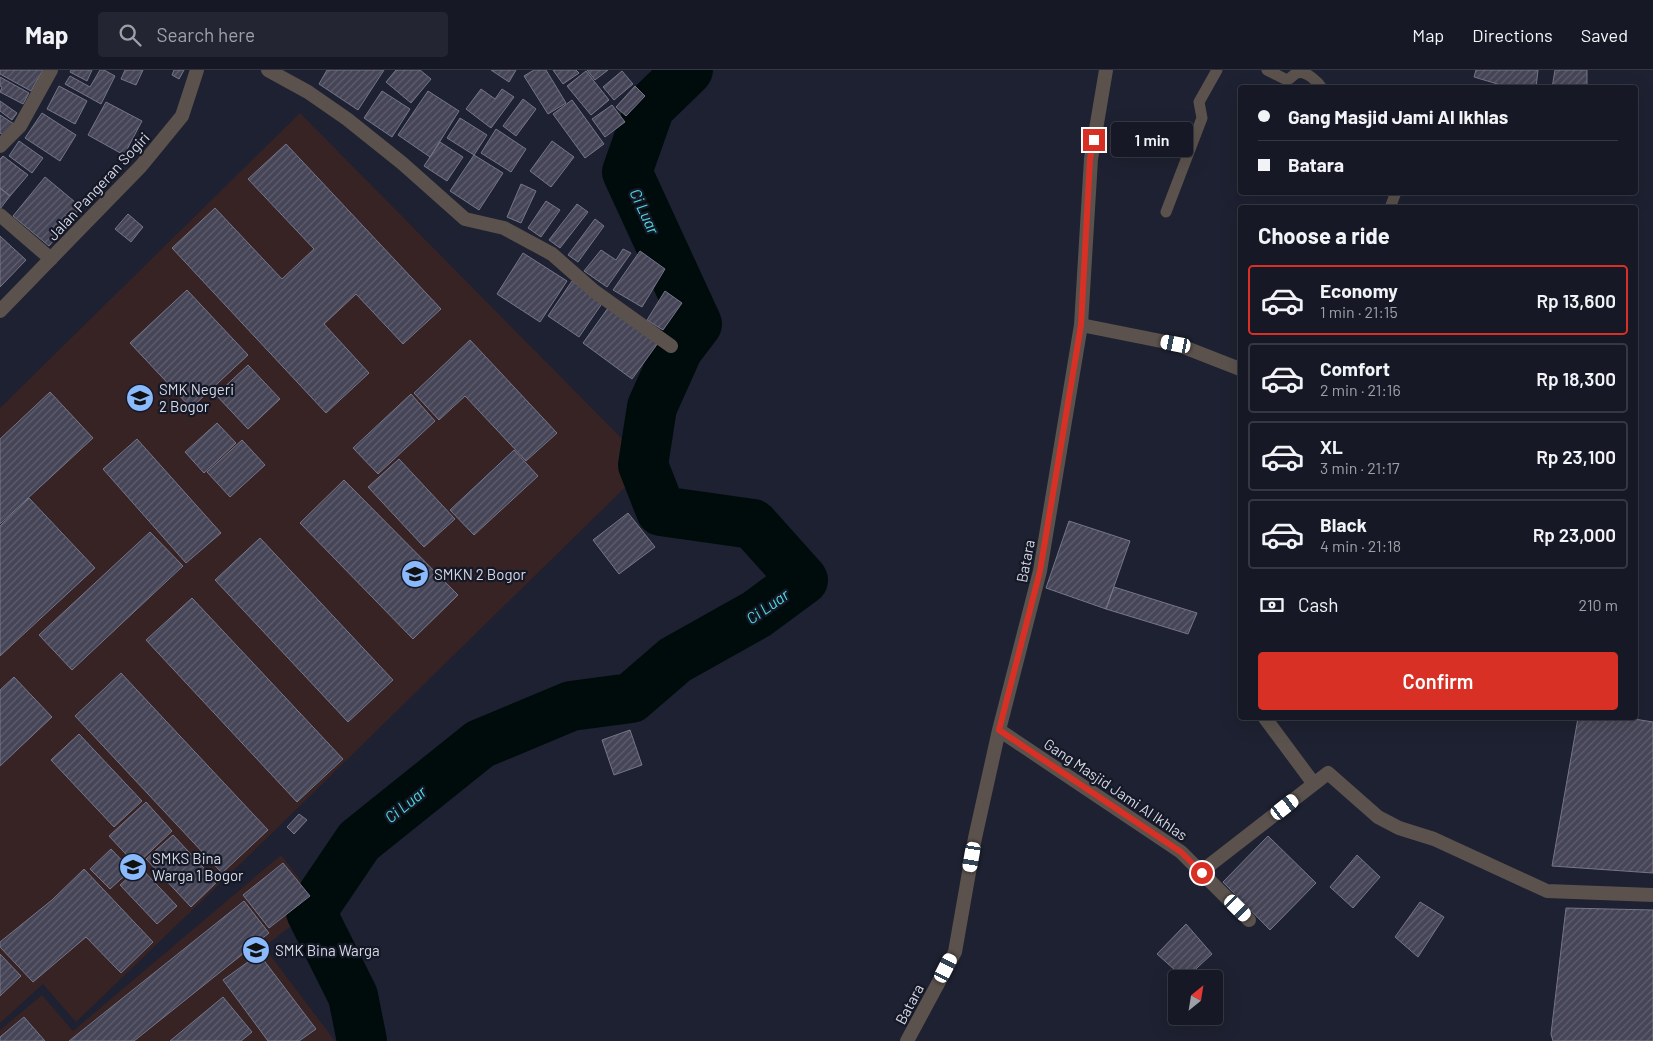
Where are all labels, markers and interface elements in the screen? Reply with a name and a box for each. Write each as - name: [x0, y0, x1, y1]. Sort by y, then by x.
- search box: [98, 12, 448, 57]
- text: Map: [25, 20, 68, 49]
- icon: search: [116, 21, 144, 49]
- text: Search here: [156, 23, 255, 46]
- text: Map: [1412, 24, 1444, 46]
- text: Directions: [1472, 24, 1553, 46]
- text: Saved: [1581, 24, 1628, 46]
- text: Gang Masjid Jami Al Ikhlas: [1288, 105, 1508, 128]
- callout: 1 min: [1112, 122, 1194, 158]
- street label: Jalan Pangeran Sogiri: [43, 128, 153, 244]
- route end: [1083, 129, 1105, 151]
- text: 1 min: [1135, 130, 1169, 149]
- text: Batara: [1288, 153, 1344, 176]
- water label: Ci Luar: [626, 185, 664, 238]
- text: Choose a ride: [1258, 222, 1390, 248]
- icon: car: [1260, 278, 1305, 323]
- text: Economy: [1320, 279, 1398, 302]
- text: Rp 13,600: [1536, 289, 1616, 312]
- text: 1 min · 21:15: [1320, 302, 1398, 321]
- car: [1159, 334, 1192, 354]
- icon: car: [1260, 356, 1305, 401]
- text: Comfort: [1320, 357, 1390, 380]
- text: Rp 18,300: [1536, 367, 1616, 390]
- place label: SMK Negeri 2 Bogor: [159, 380, 234, 415]
- text: 2 min · 21:16: [1320, 380, 1401, 399]
- school or university icon: SMK Negeri 2 Bogor: [125, 383, 155, 413]
- icon: car: [1260, 434, 1305, 479]
- text: XL: [1320, 435, 1343, 458]
- text: Rp 23,100: [1536, 445, 1616, 468]
- text: 3 min · 21:17: [1320, 458, 1400, 477]
- icon: car: [1260, 512, 1305, 557]
- text: Black: [1320, 513, 1367, 536]
- text: Rp 23,000: [1533, 523, 1616, 546]
- text: 4 min · 21:18: [1320, 536, 1401, 555]
- street label: Batara: [1012, 538, 1038, 584]
- school or university icon: SMKN 2 Bogor: [400, 559, 430, 589]
- place label: SMKN 2 Bogor: [434, 565, 527, 583]
- water label: Ci Luar: [742, 584, 793, 627]
- icon: cash: [1258, 591, 1286, 619]
- text: Cash: [1298, 593, 1339, 616]
- text: 210 m: [1579, 595, 1618, 614]
- button: Confirm: [1258, 652, 1618, 710]
- street label: Gang Masjid Jami Al Ikhlas: [1041, 734, 1191, 844]
- water label: Ci Luar: [380, 781, 431, 826]
- car: [1268, 792, 1301, 822]
- car: [962, 841, 981, 873]
- place label: SMKS Bina Warga 1 Bogor: [152, 849, 244, 884]
- school or university icon: SMKS Bina Warga 1 Bogor: [118, 852, 148, 882]
- route start: [1191, 862, 1213, 884]
- car: [1222, 892, 1253, 924]
- school or university icon: SMK Bina Warga: [241, 935, 271, 965]
- place label: SMK Bina Warga: [275, 941, 380, 959]
- car: [932, 951, 959, 985]
- north arrow: [1168, 970, 1222, 1025]
- map controls: [1168, 970, 1223, 1025]
- street label: Batara: [891, 981, 927, 1027]

